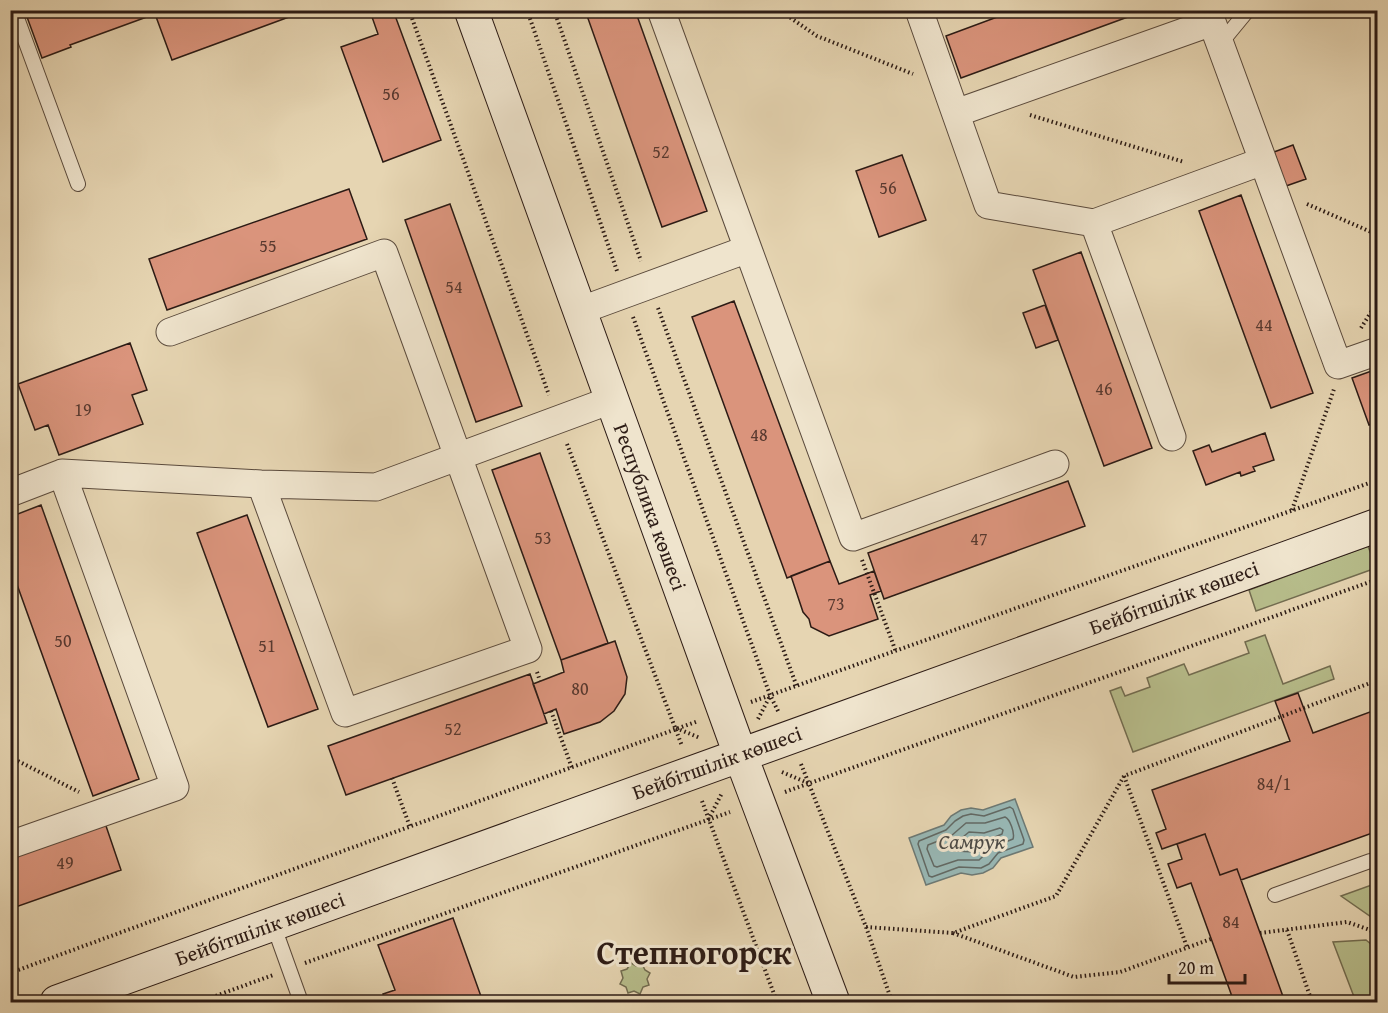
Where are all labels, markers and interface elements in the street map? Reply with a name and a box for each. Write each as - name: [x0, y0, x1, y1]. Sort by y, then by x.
- house number: 56: [382, 80, 400, 107]
- house number: 52: [652, 138, 670, 165]
- house number: 56: [879, 174, 897, 201]
- house number: 55: [259, 232, 277, 259]
- house number: 54: [445, 273, 463, 300]
- house number: 44: [1255, 311, 1273, 338]
- house number: 46: [1095, 375, 1113, 402]
- house number: 19: [74, 396, 92, 423]
- street label: Республика көшесі: [606, 419, 695, 595]
- house number: 48: [750, 421, 768, 448]
- house number: 53: [534, 524, 552, 551]
- house number: 47: [970, 525, 988, 552]
- street label: Бейбітшілік көшесі: [1085, 552, 1263, 643]
- house number: 73: [827, 590, 845, 617]
- house number: 50: [54, 627, 72, 654]
- house number: 51: [258, 632, 276, 659]
- house number: 80: [571, 675, 589, 702]
- house number: 52: [444, 715, 462, 742]
- street label: Бейбітшілік көшесі: [628, 717, 806, 808]
- house number: 84/1: [1257, 770, 1291, 797]
- water label: Самрук: [939, 825, 1006, 857]
- house number: 49: [56, 849, 74, 876]
- street label: Бейбітшілік көшесі: [171, 883, 349, 974]
- house number: 84: [1222, 908, 1240, 935]
- district label: Степногорск: [596, 928, 792, 976]
- scale bar: [1169, 947, 1246, 985]
- text: 20 m: [1178, 954, 1214, 981]

